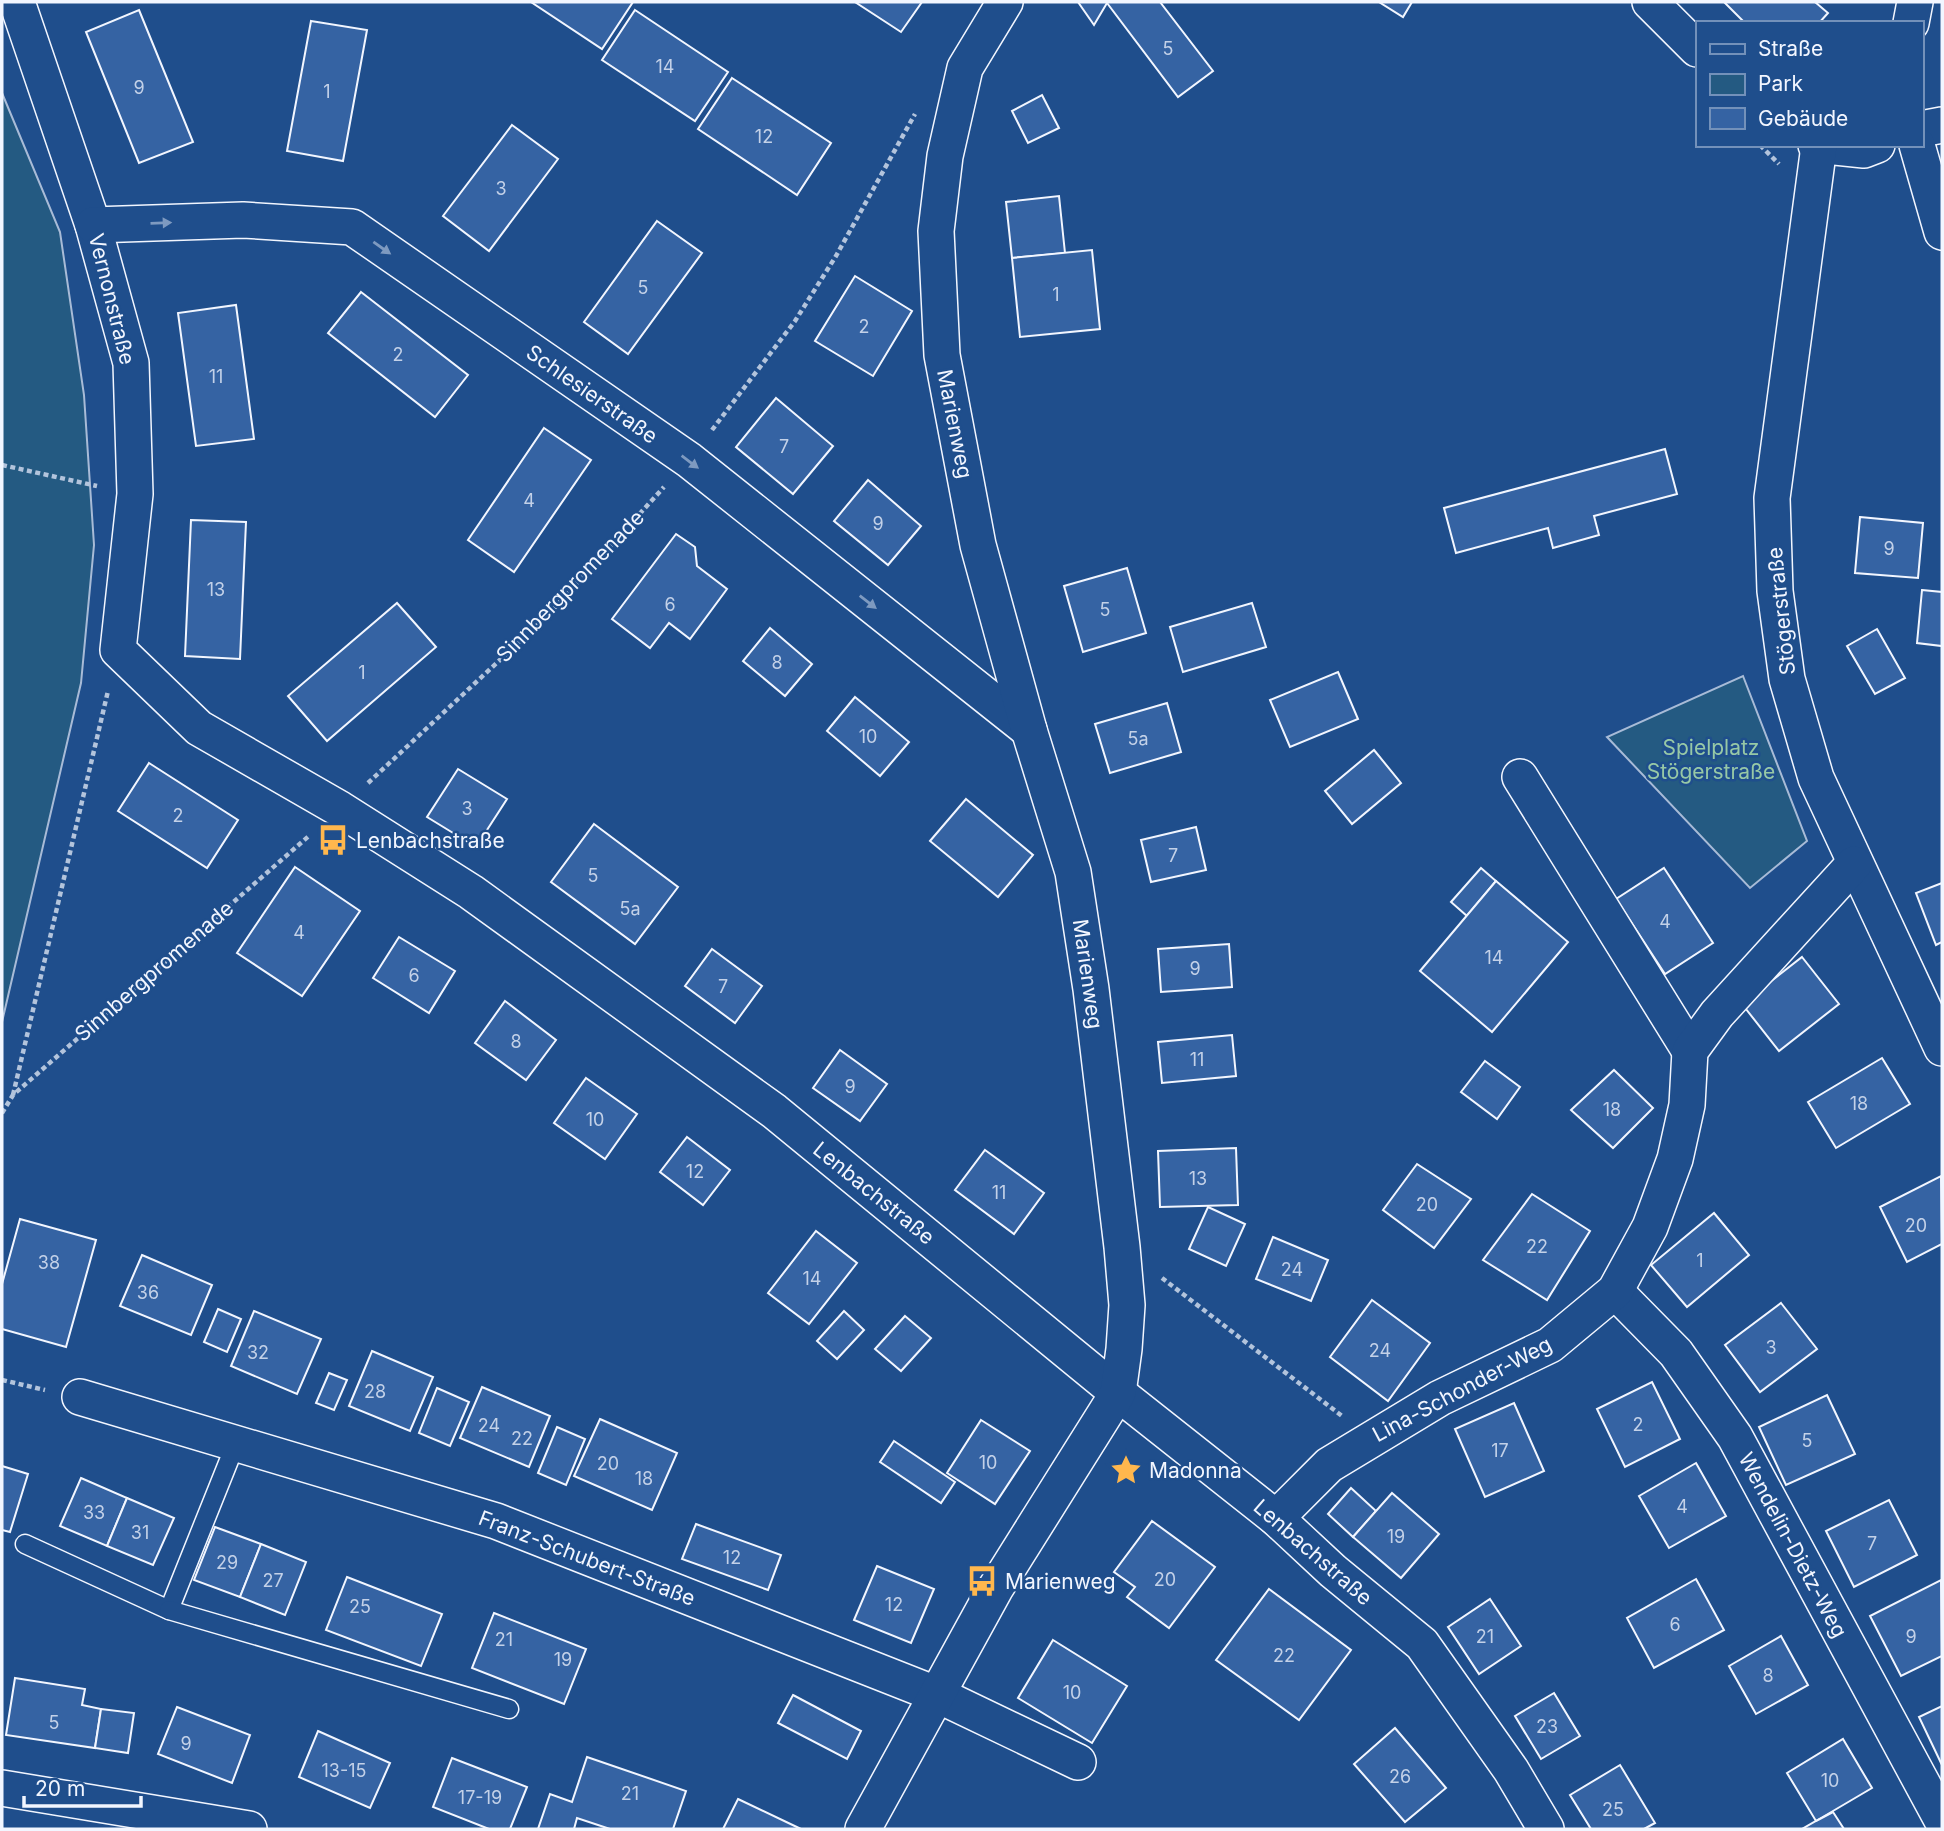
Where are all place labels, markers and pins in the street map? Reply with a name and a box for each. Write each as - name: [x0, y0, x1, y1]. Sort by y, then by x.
- bus stop icon: Lenbachstraße: [316, 823, 350, 857]
- place label: Lenbachstraße: [356, 828, 505, 853]
- place icon: Madonna: [1109, 1453, 1143, 1487]
- place label: Madonna: [1149, 1458, 1242, 1483]
- bus stop icon: Marienweg: [965, 1564, 999, 1598]
- place label: Marienweg: [1005, 1569, 1116, 1594]

